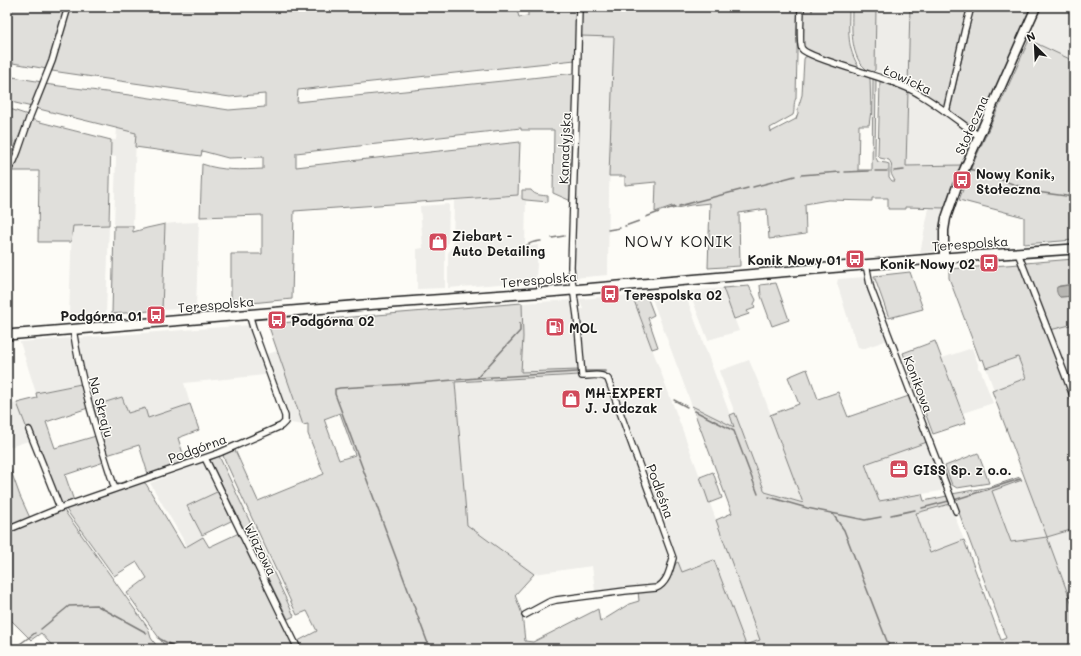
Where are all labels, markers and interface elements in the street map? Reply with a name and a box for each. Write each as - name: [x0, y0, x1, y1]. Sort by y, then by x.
- north arrow: [1015, 26, 1055, 66]
- text: N: [1024, 28, 1038, 45]
- street label: Łowicka: [881, 60, 935, 98]
- street label: Stołeczna: [950, 93, 992, 157]
- street label: Kanadyjska: [554, 112, 574, 184]
- place label: Nowy Konik, Stołeczna: [976, 165, 1055, 197]
- bus stop icon: Nowy Konik, Stołeczna: [951, 169, 973, 191]
- place label: Ziebart - Auto Detailing: [452, 227, 545, 259]
- shop icon: Ziebart - Auto Detailing: [427, 231, 449, 253]
- district label: NOWY KONIK: [625, 231, 733, 251]
- street label: Terespolska: [931, 232, 1009, 254]
- bus stop icon: Konik Nowy 01: [844, 248, 866, 270]
- place label: Konik Nowy 01: [747, 251, 841, 269]
- bus stop icon: Konik Nowy 02: [978, 252, 1000, 274]
- place label: Konik Nowy 02: [880, 255, 975, 273]
- street label: Terespolska: [500, 267, 578, 291]
- bus stop icon: Terespolska 02: [599, 283, 621, 305]
- place label: Terespolska 02: [624, 286, 722, 303]
- street label: Terespolska: [177, 292, 255, 316]
- bus stop icon: Podgórna 01: [145, 304, 167, 326]
- place label: Podgórna 01: [60, 307, 142, 324]
- bus stop icon: Podgórna 02: [266, 309, 288, 331]
- place label: Podgórna 02: [291, 312, 374, 329]
- fuel station icon: MOL: [544, 316, 566, 338]
- place label: MOL: [569, 319, 598, 336]
- street label: Konikowa: [900, 353, 938, 415]
- street label: Na Skraju: [86, 375, 118, 439]
- place label: MH-EXPERT J. Jadczak: [585, 384, 663, 416]
- shop icon: MH-EXPERT J. Jadczak: [560, 388, 582, 410]
- street label: Podgórna: [165, 430, 229, 466]
- office icon: GISS Sp. z o.o.: [888, 458, 910, 480]
- street label: Podleśna: [643, 461, 679, 521]
- place label: GISS Sp. z o.o.: [913, 461, 1011, 478]
- street label: Wiązowa: [241, 520, 281, 578]

